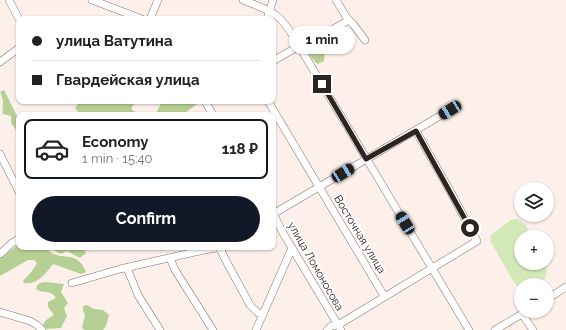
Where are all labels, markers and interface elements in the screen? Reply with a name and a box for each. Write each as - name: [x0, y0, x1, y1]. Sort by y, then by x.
- callout: 1 min: [289, 26, 355, 54]
- text: улица Ватутина: [56, 32, 173, 50]
- text: 1 min: [306, 32, 338, 47]
- text: Гвардейская улица: [56, 71, 200, 89]
- route end: [313, 75, 331, 93]
- car: [437, 99, 463, 121]
- icon: car: [34, 131, 70, 167]
- text: Economy: [82, 133, 149, 151]
- text: 118 ₽: [222, 140, 258, 158]
- text: 1 min · 15:40: [82, 151, 152, 166]
- car: [330, 162, 356, 184]
- map controls: [514, 182, 554, 318]
- button: layers: [514, 182, 554, 222]
- street label: Восточная улица: [331, 193, 388, 276]
- button: Confirm: [32, 196, 260, 242]
- car: [394, 210, 416, 236]
- route start: [461, 219, 479, 237]
- street label: улица Ломоносова: [285, 220, 346, 313]
- button: +: [514, 230, 554, 270]
- button: −: [514, 278, 554, 318]

